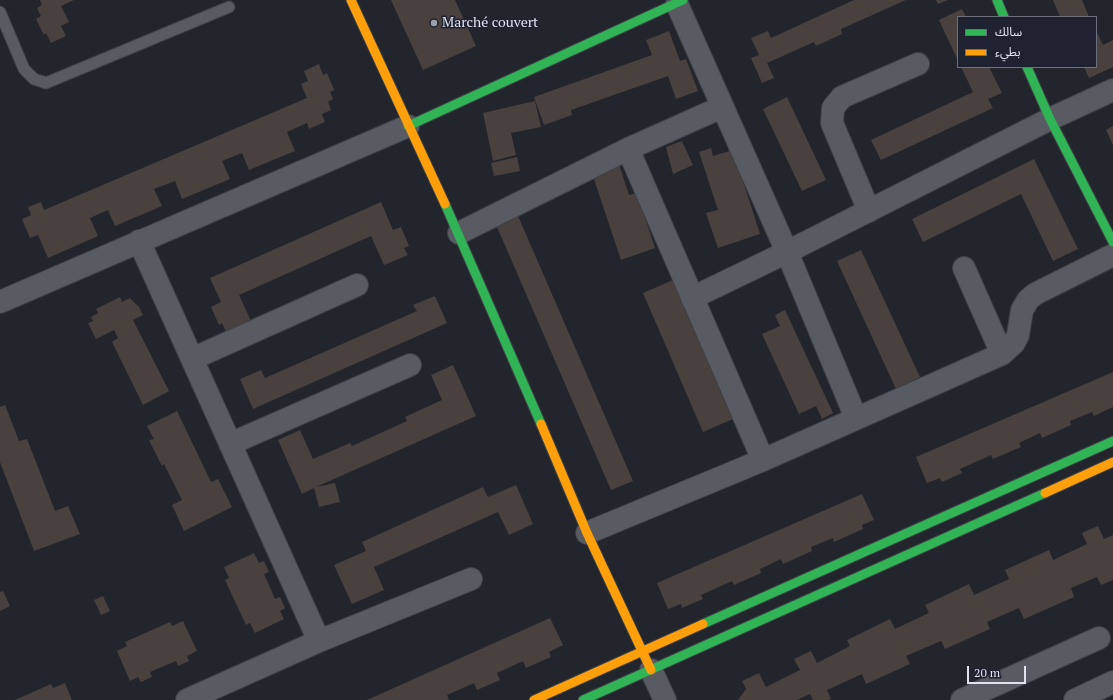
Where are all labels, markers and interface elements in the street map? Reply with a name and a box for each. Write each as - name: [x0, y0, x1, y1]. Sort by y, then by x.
- place label: Marché couvert: [442, 15, 538, 31]
- legend: [957, 16, 1097, 68]
- marker: Marché couvert: [429, 18, 439, 28]
- text: سالك: [995, 24, 1022, 39]
- text: بطيء: [995, 44, 1021, 59]
- scale bar: [969, 658, 1028, 684]
- text: 20 m: [974, 665, 1000, 680]

